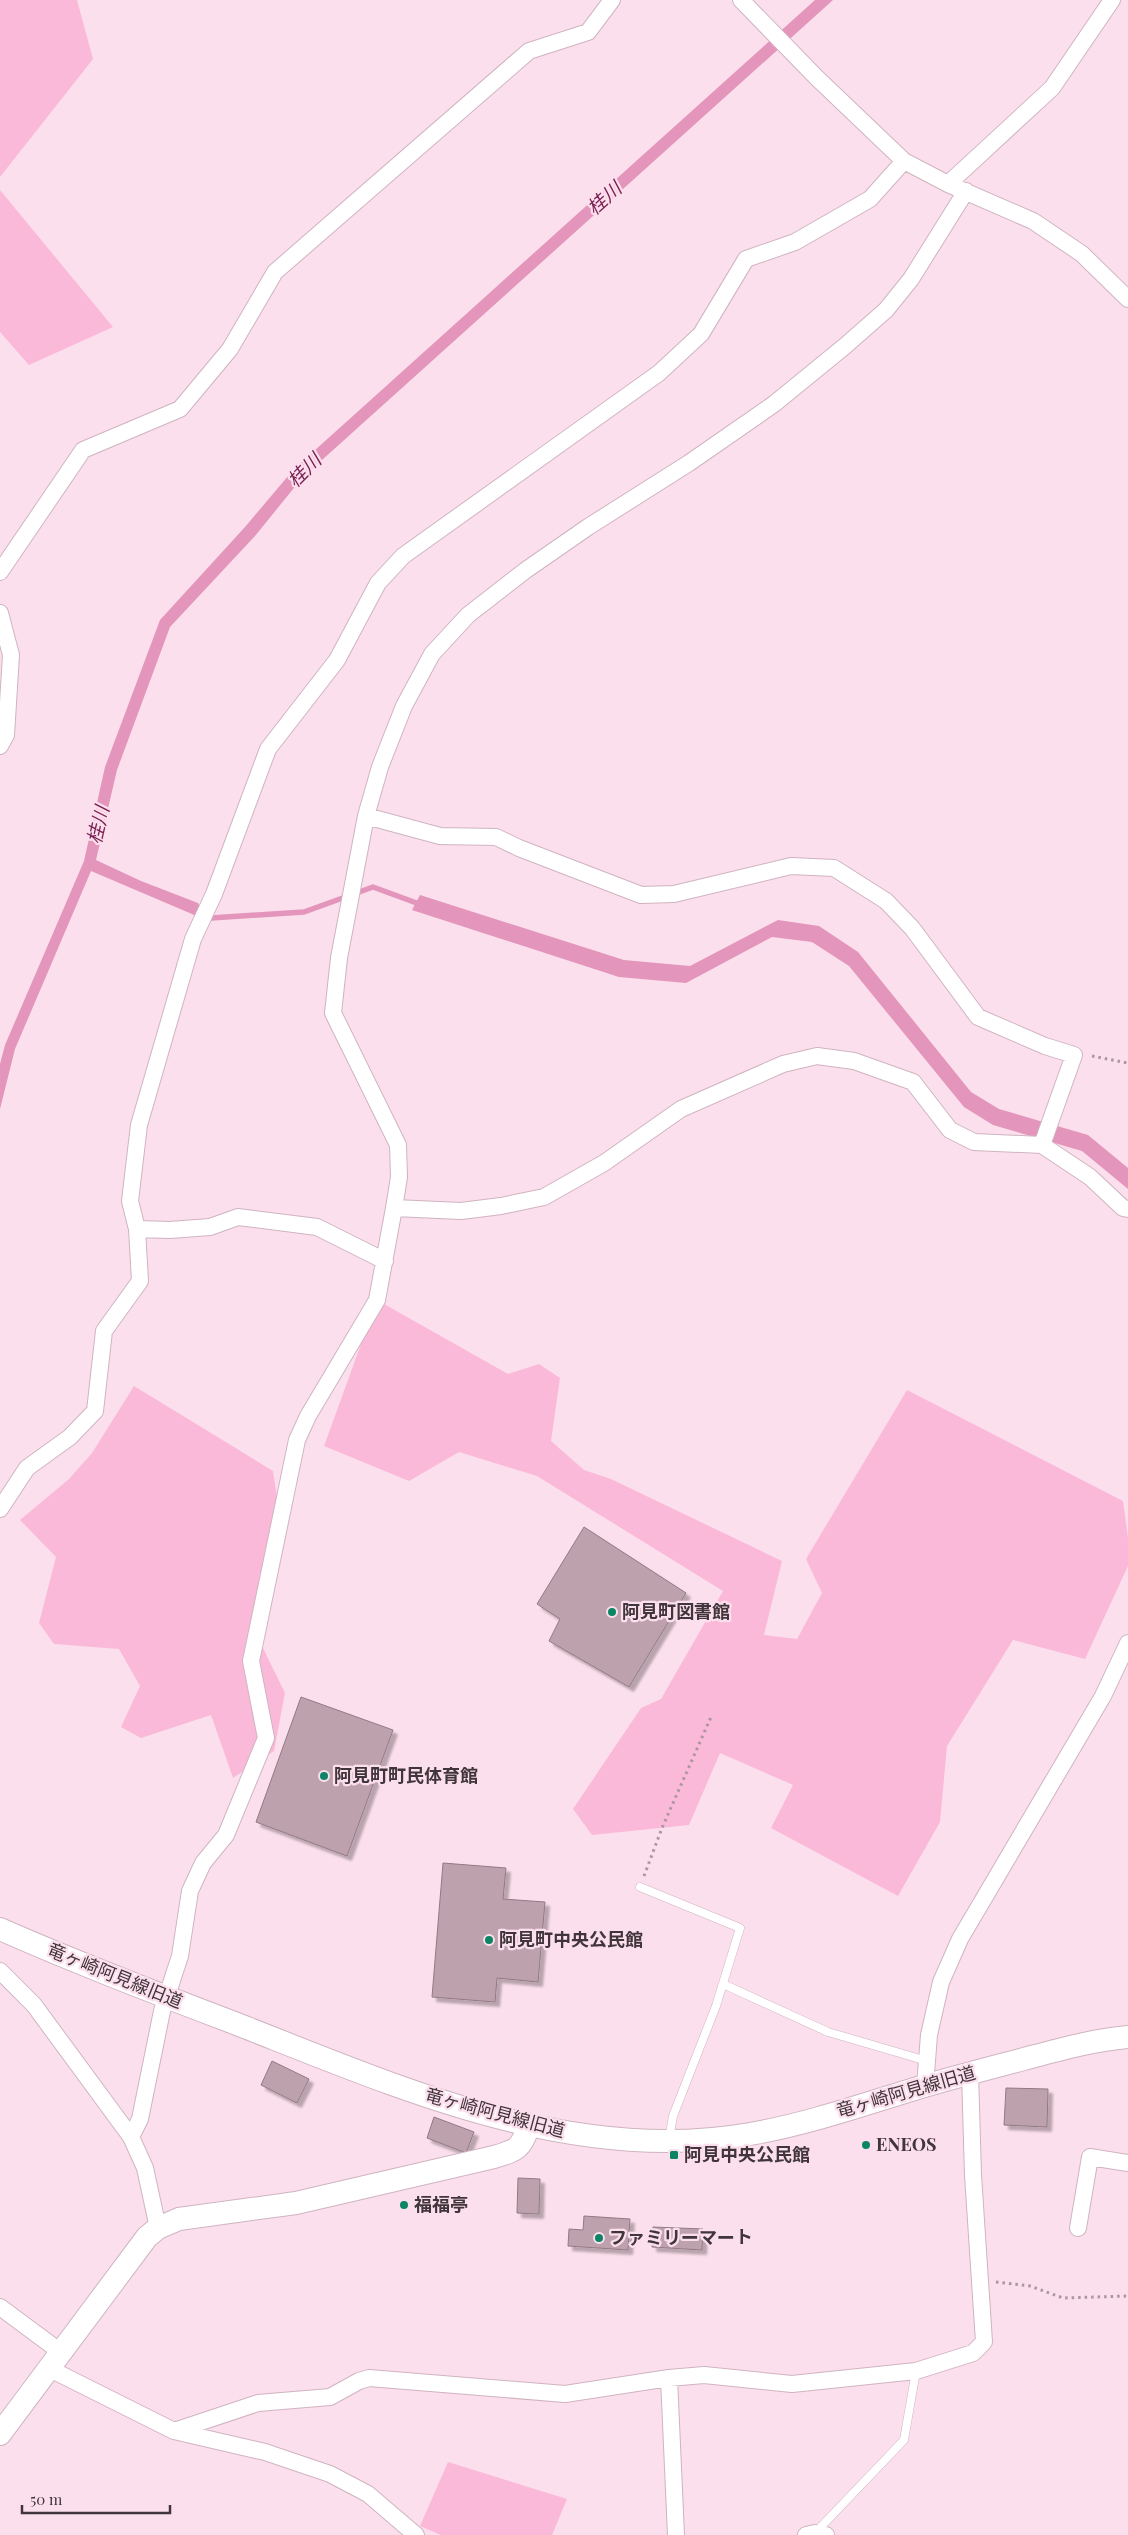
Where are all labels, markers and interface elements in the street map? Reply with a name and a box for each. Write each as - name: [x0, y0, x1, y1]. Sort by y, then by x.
- water label: 桂川: [581, 174, 628, 220]
- water label: 桂川: [281, 445, 327, 492]
- water label: 桂川: [80, 801, 114, 846]
- place label: 阿見町図書館: [622, 1599, 730, 1623]
- marker: 阿見町図書館: [606, 1606, 618, 1618]
- place label: 阿見町町民体育館: [334, 1763, 478, 1787]
- marker: 阿見町町民体育館: [318, 1770, 330, 1782]
- place label: 阿見町中央公民館: [499, 1927, 643, 1951]
- marker: 阿見町中央公民館: [483, 1934, 495, 1946]
- street label: 竜ヶ崎阿見線旧道: [44, 1937, 187, 2013]
- street label: 竜ヶ崎阿見線旧道: [833, 2060, 978, 2122]
- street label: 竜ヶ崎阿見線旧道: [423, 2082, 568, 2142]
- place label: ENEOS: [876, 2132, 937, 2156]
- marker: ENEOS: [860, 2139, 872, 2151]
- place label: 阿見中央公民館: [684, 2142, 810, 2166]
- marker: 阿見中央公民館: [668, 2149, 680, 2161]
- place label: 福福亭: [414, 2192, 468, 2216]
- marker: 福福亭: [398, 2199, 410, 2211]
- place label: ファミリーマート: [609, 2225, 753, 2249]
- marker: ファミリーマート: [593, 2232, 605, 2244]
- scale bar: [22, 2482, 170, 2514]
- text: 50 m: [30, 2489, 63, 2509]

